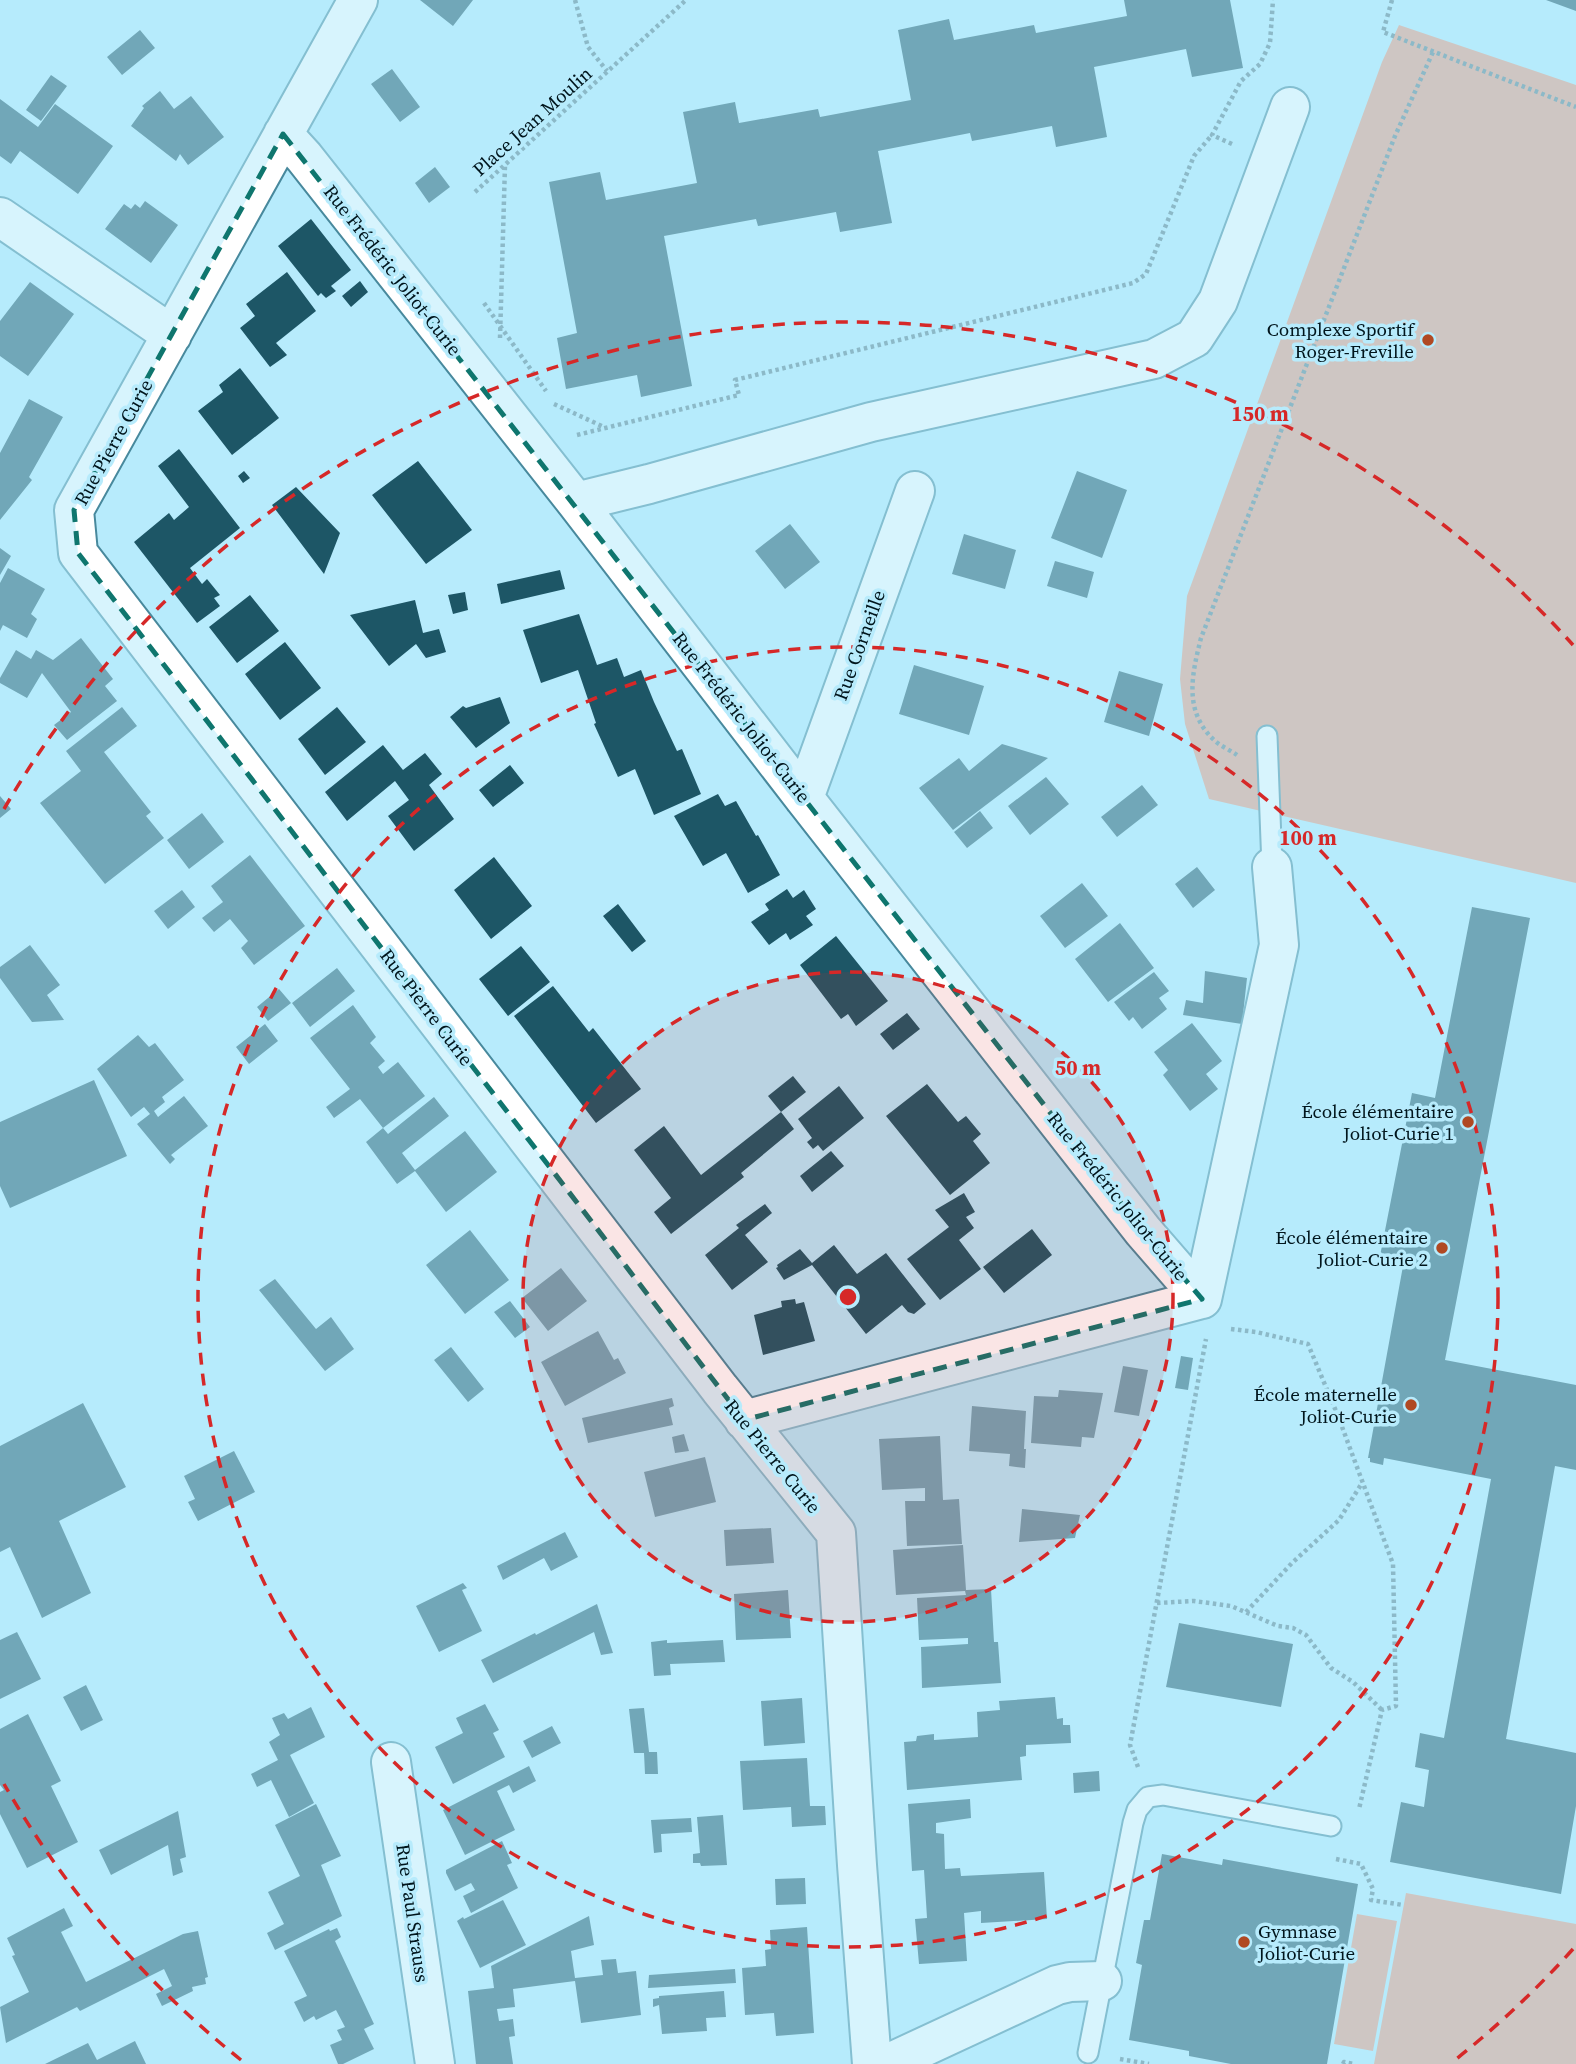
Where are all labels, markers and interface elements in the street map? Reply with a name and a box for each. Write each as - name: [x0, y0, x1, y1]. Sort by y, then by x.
- street label: Place Jean Moulin: [467, 60, 597, 182]
- street label: Rue Frédéric Joliot-Curie: [318, 179, 468, 361]
- place label: Complexe Sportif Roger-Freville: [1267, 316, 1416, 364]
- marker: Complexe Sportif Roger-Freville: [1420, 332, 1436, 348]
- street label: Rue Pierre Curie: [68, 374, 158, 510]
- text: 150 m: [1231, 399, 1289, 428]
- street label: Rue Corneille: [827, 586, 891, 704]
- street label: Rue Frédéric Joliot-Curie: [667, 626, 817, 808]
- text: 100 m: [1279, 823, 1337, 852]
- street label: Rue Pierre Curie: [374, 943, 480, 1071]
- text: 50 m: [1055, 1053, 1101, 1082]
- place label: École élémentaire Joliot-Curie 1: [1301, 1098, 1454, 1146]
- street label: Rue Frédéric Joliot-Curie: [1042, 1106, 1194, 1286]
- marker: École élémentaire Joliot-Curie 1: [1460, 1114, 1476, 1130]
- place label: École élémentaire Joliot-Curie 2: [1275, 1224, 1428, 1272]
- marker: École élémentaire Joliot-Curie 2: [1434, 1240, 1450, 1256]
- centre of rings: [836, 1285, 860, 1309]
- place label: École maternelle Joliot-Curie: [1254, 1381, 1397, 1429]
- street label: Rue Pierre Curie: [719, 1393, 827, 1519]
- marker: École maternelle Joliot-Curie: [1403, 1397, 1419, 1413]
- street label: Rue Paul Strauss: [390, 1842, 436, 1984]
- place label: Gymnase Joliot-Curie: [1257, 1918, 1355, 1966]
- marker: Gymnase Joliot-Curie: [1236, 1934, 1252, 1950]

